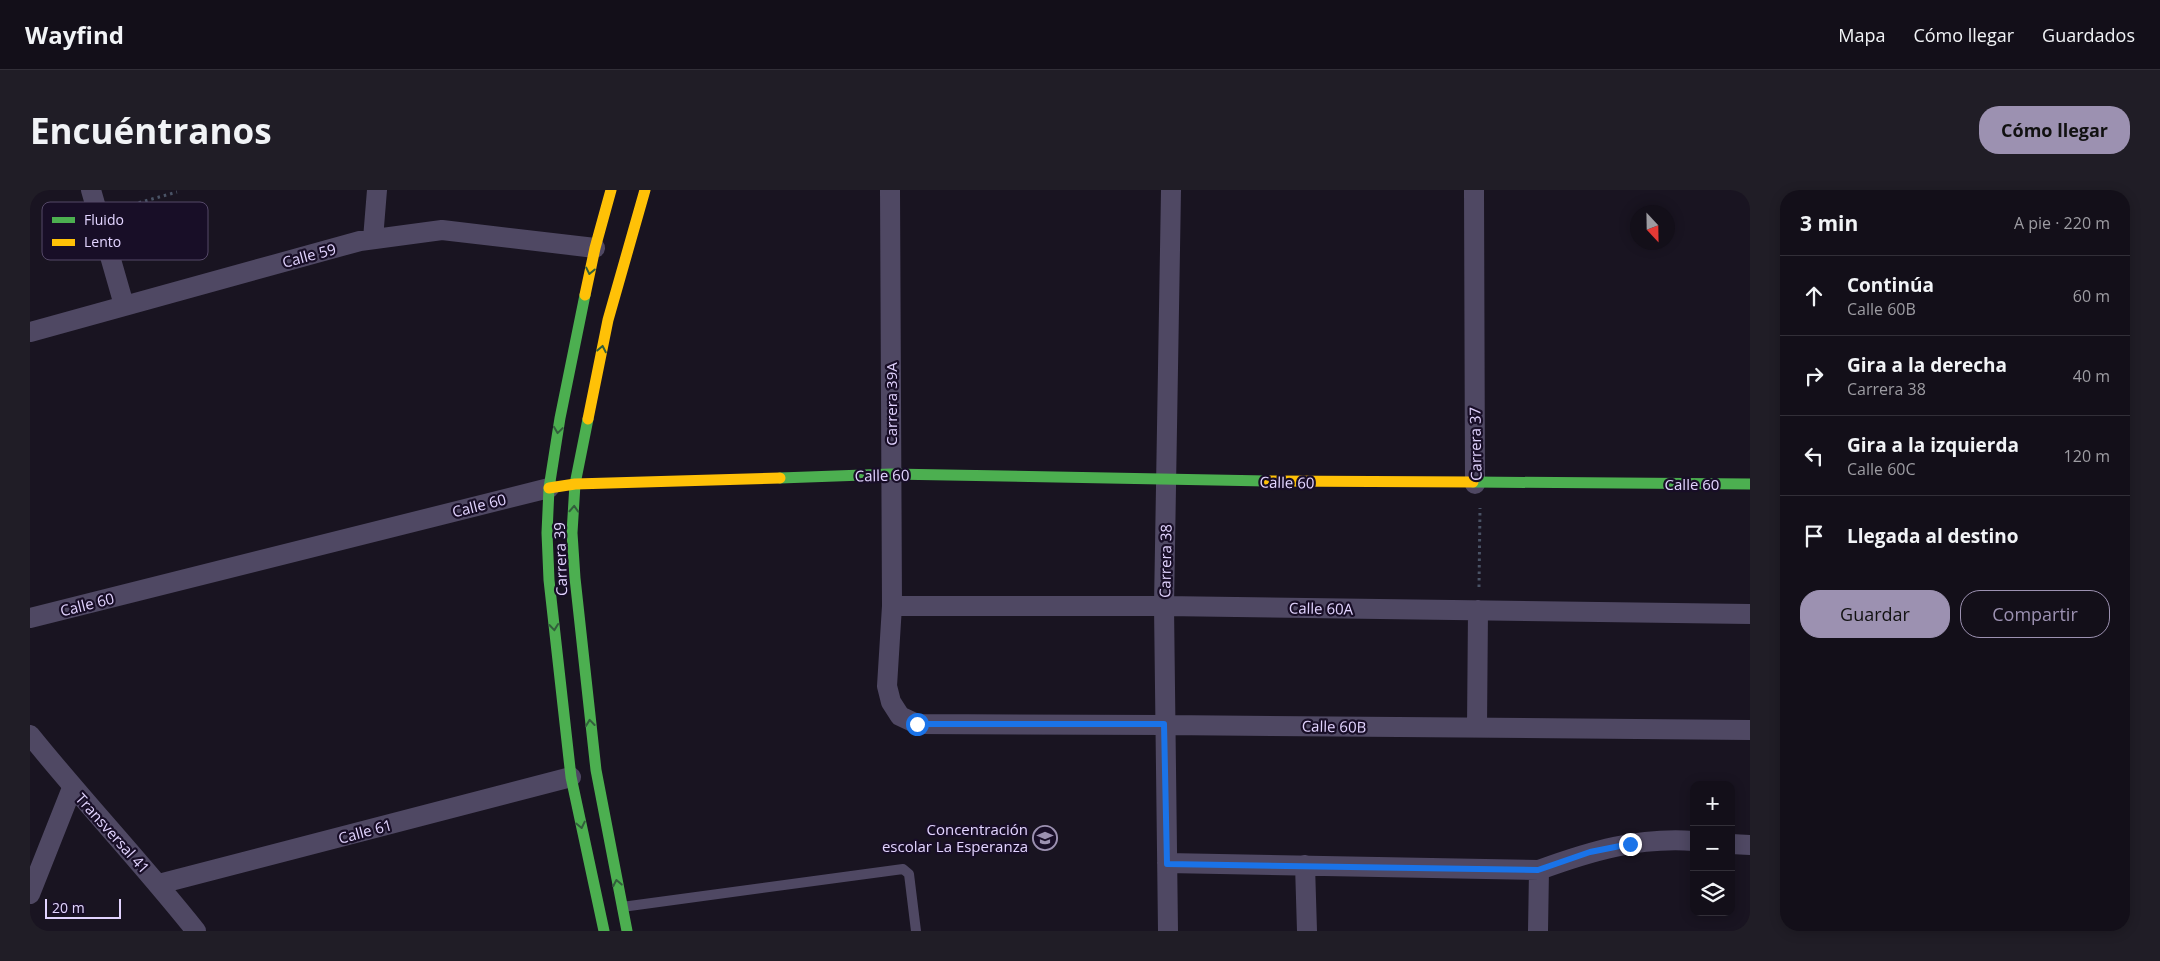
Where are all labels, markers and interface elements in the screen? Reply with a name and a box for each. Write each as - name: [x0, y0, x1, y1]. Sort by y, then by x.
- text: Wayfind: [25, 18, 124, 51]
- text: Mapa: [1838, 23, 1885, 47]
- text: Cómo llegar: [1913, 23, 2014, 47]
- text: Guardados: [2042, 23, 2135, 47]
- button: Cómo llegar: [1979, 106, 2130, 154]
- text: Encuéntranos: [30, 107, 272, 154]
- legend: [42, 202, 208, 260]
- north arrow: [1630, 205, 1675, 250]
- text: 3 min: [1800, 209, 1858, 237]
- text: Fluido: [84, 210, 124, 229]
- text: A pie · 220 m: [2014, 212, 2110, 234]
- text: Lento: [84, 232, 121, 251]
- street label: Calle 59: [280, 238, 338, 272]
- one-way arrow: [585, 267, 596, 276]
- text: Continúa: [1847, 272, 1934, 298]
- icon: ahead: [1800, 282, 1828, 310]
- text: 60 m: [2073, 285, 2110, 307]
- text: Calle 60B: [1847, 298, 1916, 320]
- one-way arrow: [596, 345, 606, 354]
- text: Gira a la derecha: [1847, 352, 2007, 378]
- street label: Carrera 39A: [881, 362, 901, 446]
- icon: right: [1800, 362, 1828, 390]
- text: 40 m: [2073, 365, 2110, 387]
- text: Carrera 38: [1847, 378, 1926, 400]
- street label: Carrera 37: [1464, 407, 1486, 481]
- one-way arrow: [553, 427, 564, 435]
- text: Gira a la izquierda: [1847, 432, 2019, 458]
- icon: left: [1800, 442, 1828, 470]
- text: 120 m: [2064, 445, 2110, 467]
- text: Calle 60C: [1847, 458, 1916, 480]
- street label: Calle 60: [854, 465, 910, 485]
- street label: Calle 60: [1259, 472, 1315, 492]
- street label: Calle 60: [1665, 474, 1719, 494]
- street label: Calle 60: [450, 489, 508, 521]
- one-way arrow: [568, 505, 579, 513]
- street label: Carrera 39: [549, 522, 571, 596]
- icon: arrive: [1800, 522, 1828, 550]
- text: Llegada al destino: [1847, 523, 2019, 549]
- street label: Carrera 38: [1154, 524, 1176, 598]
- street label: Calle 60: [58, 588, 116, 620]
- button: Guardar: [1800, 590, 1950, 638]
- button: Compartir: [1960, 590, 2110, 638]
- street label: Calle 60A: [1289, 597, 1354, 619]
- one-way arrow: [548, 623, 559, 631]
- route start: [906, 713, 929, 736]
- street label: Calle 60B: [1302, 715, 1366, 737]
- one-way arrow: [585, 719, 596, 727]
- map controls: [1690, 781, 1735, 916]
- button: +: [1690, 781, 1735, 826]
- street label: Transversal 41: [72, 789, 154, 877]
- street label: Calle 61: [336, 814, 394, 848]
- place label: Concentración escolar La Esperanza: [882, 819, 1028, 856]
- one-way arrow: [575, 820, 586, 829]
- school or university icon: Concentración escolar La Esperanza: [1032, 825, 1058, 851]
- button: −: [1690, 826, 1735, 871]
- route end: [1619, 833, 1642, 856]
- button: layers: [1690, 871, 1735, 916]
- one-way arrow: [612, 879, 623, 888]
- scale bar: [45, 896, 121, 919]
- text: 20 m: [52, 898, 85, 917]

